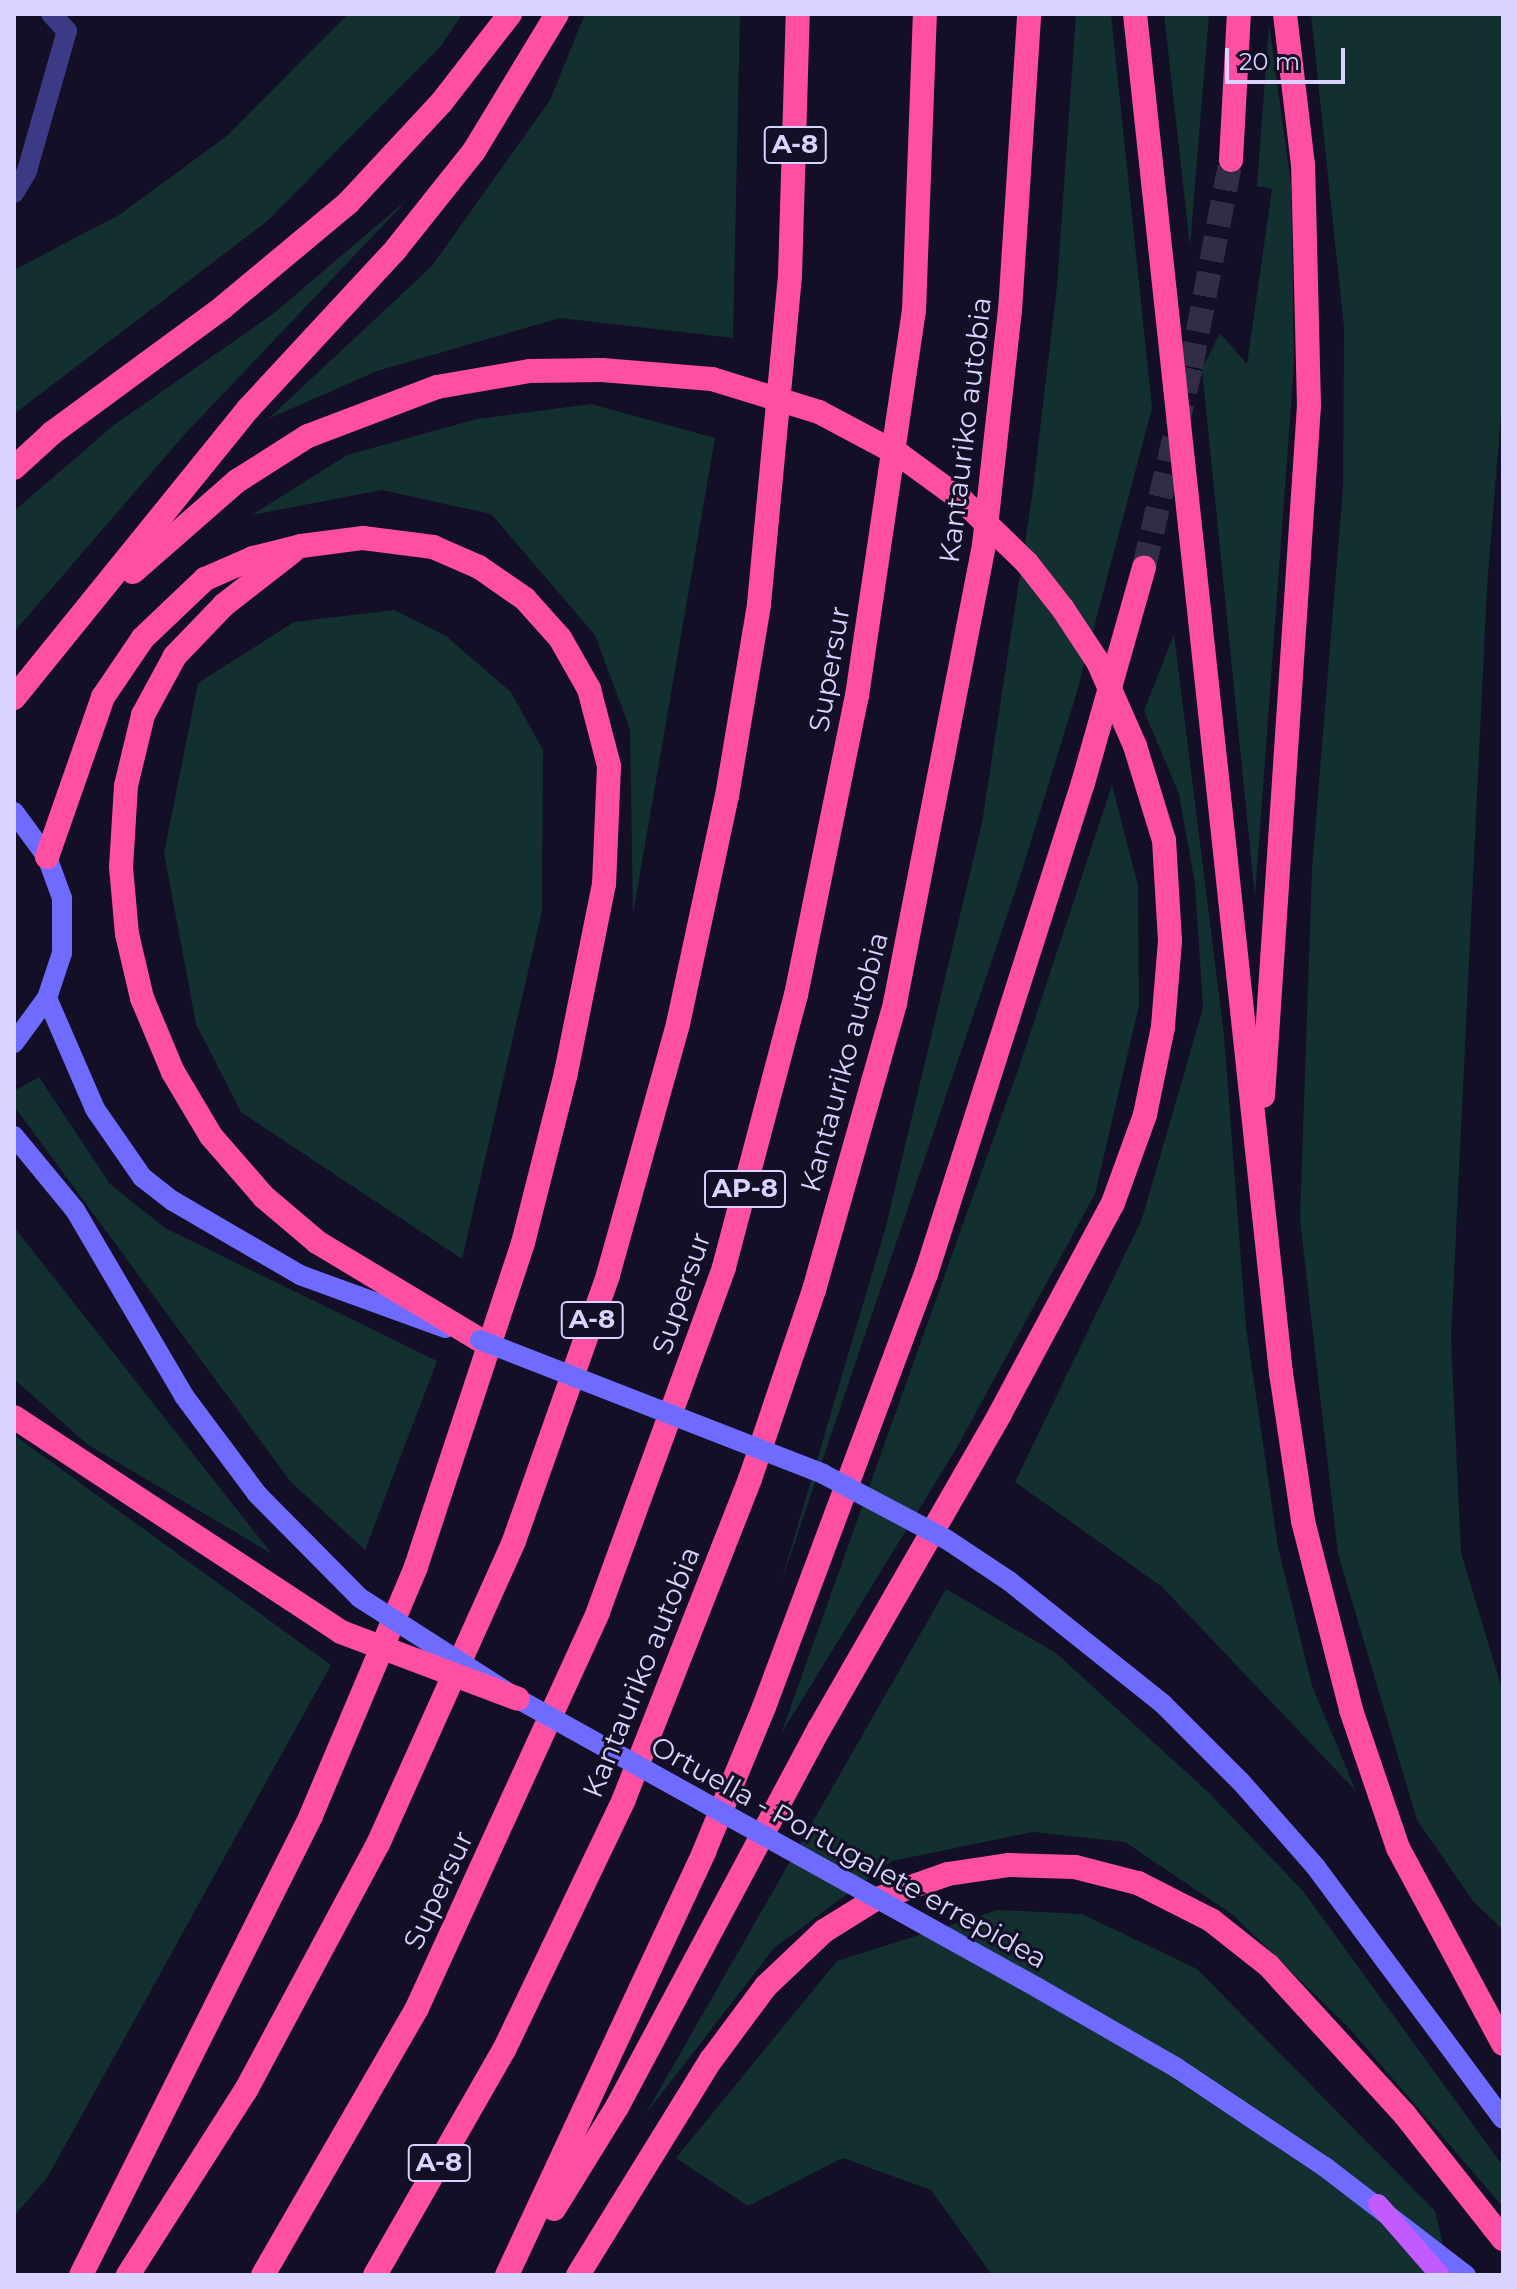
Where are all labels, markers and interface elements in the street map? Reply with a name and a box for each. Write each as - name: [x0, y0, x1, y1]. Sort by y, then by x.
- scale bar: [1229, 32, 1349, 82]
- text: 20 m: [1239, 47, 1300, 76]
- road number: A-8: [763, 123, 827, 167]
- street label: Kantauriko autobia: [932, 295, 998, 565]
- street label: Supersur: [801, 604, 857, 734]
- street label: Kantauriko autobia: [793, 928, 895, 1196]
- road number: AP-8: [703, 1167, 787, 1211]
- street label: Supersur: [644, 1228, 718, 1358]
- road number: A-8: [560, 1298, 624, 1342]
- street label: Kantauriko autobia: [575, 1542, 707, 1802]
- street label: Ortuella - Portugalete errepidea: [645, 1729, 1053, 1975]
- street label: Supersur: [396, 1825, 480, 1955]
- road number: A-8: [407, 2141, 471, 2185]

